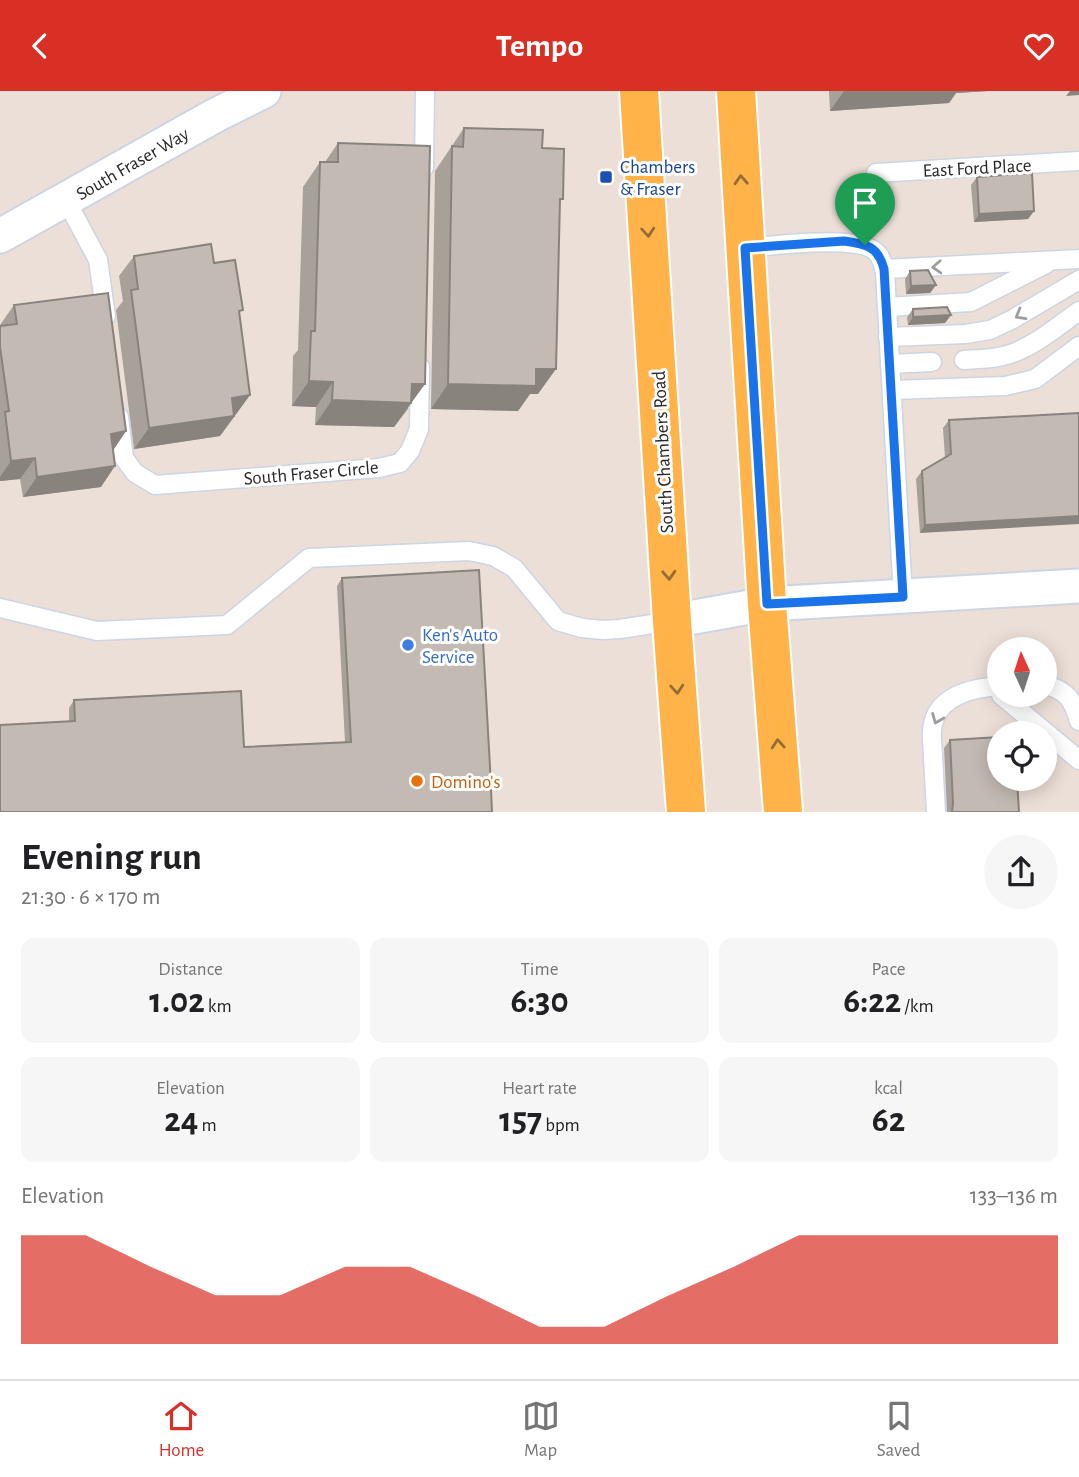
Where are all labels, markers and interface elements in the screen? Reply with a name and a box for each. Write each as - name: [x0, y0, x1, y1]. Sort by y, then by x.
- icon: back: [21, 27, 59, 65]
- icon: heart: [1020, 27, 1058, 65]
- text: Tempo: [496, 30, 583, 62]
- street label: South Fraser Way: [73, 124, 192, 204]
- street label: East Ford Place: [922, 156, 1032, 181]
- place label: Chambers & Fraser: [620, 158, 695, 199]
- marker: Chambers & Fraser: [598, 169, 614, 185]
- pin: [835, 173, 895, 245]
- one-way arrow: [734, 174, 749, 185]
- icon: arrive: [846, 184, 884, 222]
- one-way arrow: [640, 227, 655, 238]
- one-way arrow: [932, 259, 943, 274]
- one-way arrow: [1015, 306, 1028, 319]
- street label: South Chambers Road: [650, 370, 677, 534]
- street label: South Fraser Circle: [243, 458, 379, 489]
- one-way arrow: [661, 570, 676, 581]
- place label: Ken's Auto Service: [422, 626, 498, 667]
- marker: Ken's Auto Service: [400, 637, 416, 653]
- north arrow: [987, 637, 1057, 707]
- map controls: [987, 637, 1057, 791]
- one-way arrow: [669, 684, 684, 695]
- one-way arrow: [931, 712, 945, 724]
- button: locate: [987, 721, 1057, 791]
- one-way arrow: [770, 738, 785, 749]
- marker: Domino's: [409, 773, 425, 789]
- place label: Domino's: [431, 773, 500, 792]
- button: share: [984, 835, 1058, 909]
- text: Evening run: [21, 839, 202, 877]
- text: 21:30 · 6 × 170 m: [21, 886, 160, 909]
- text: Distance: [158, 960, 223, 979]
- text: Time: [521, 960, 558, 979]
- text: Pace: [871, 960, 906, 979]
- text: 1.02: [149, 984, 205, 1019]
- text: 6:30: [510, 984, 569, 1019]
- text: 6:22: [843, 984, 901, 1019]
- text: km: [205, 997, 232, 1016]
- text: /km: [901, 997, 934, 1016]
- text: Elevation: [156, 1079, 225, 1098]
- text: Heart rate: [502, 1079, 577, 1098]
- text: kcal: [874, 1079, 903, 1098]
- text: 24: [164, 1103, 198, 1138]
- text: 157: [499, 1103, 542, 1138]
- text: 62: [872, 1103, 905, 1138]
- text: m: [198, 1116, 217, 1135]
- text: bpm: [542, 1116, 580, 1135]
- text: Elevation: [21, 1185, 104, 1208]
- text: 133–136 m: [970, 1185, 1058, 1208]
- tab: Home: [159, 1397, 204, 1462]
- tab: Map: [522, 1397, 560, 1462]
- tab: Saved: [877, 1397, 920, 1462]

